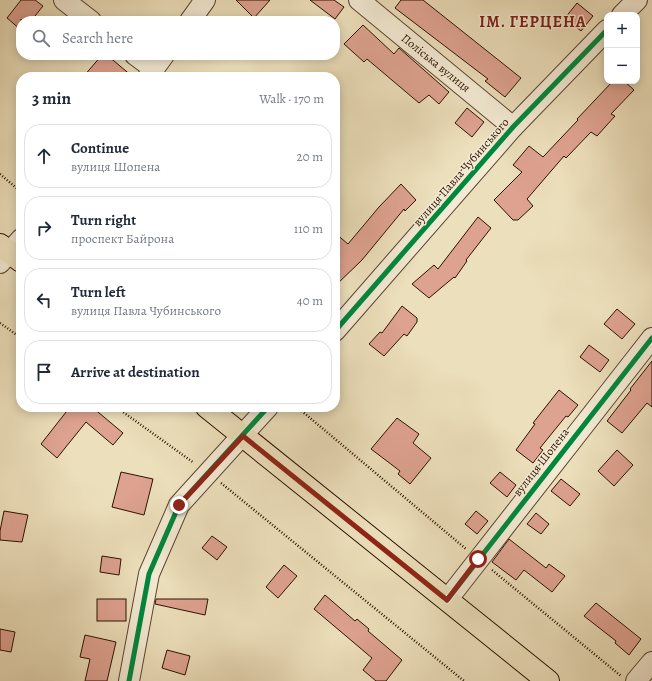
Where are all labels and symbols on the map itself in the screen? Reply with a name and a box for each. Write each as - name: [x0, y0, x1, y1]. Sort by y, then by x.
- district label: ІМ. ГЕРЦЕНА: [479, 11, 587, 33]
- street label: Поліська вулиця: [398, 30, 474, 96]
- street label: вулиця Павла Чубинського: [410, 114, 512, 230]
- street label: вулиця Шопена: [509, 424, 573, 499]
- route end: [170, 496, 188, 514]
- route start: [469, 550, 487, 568]

